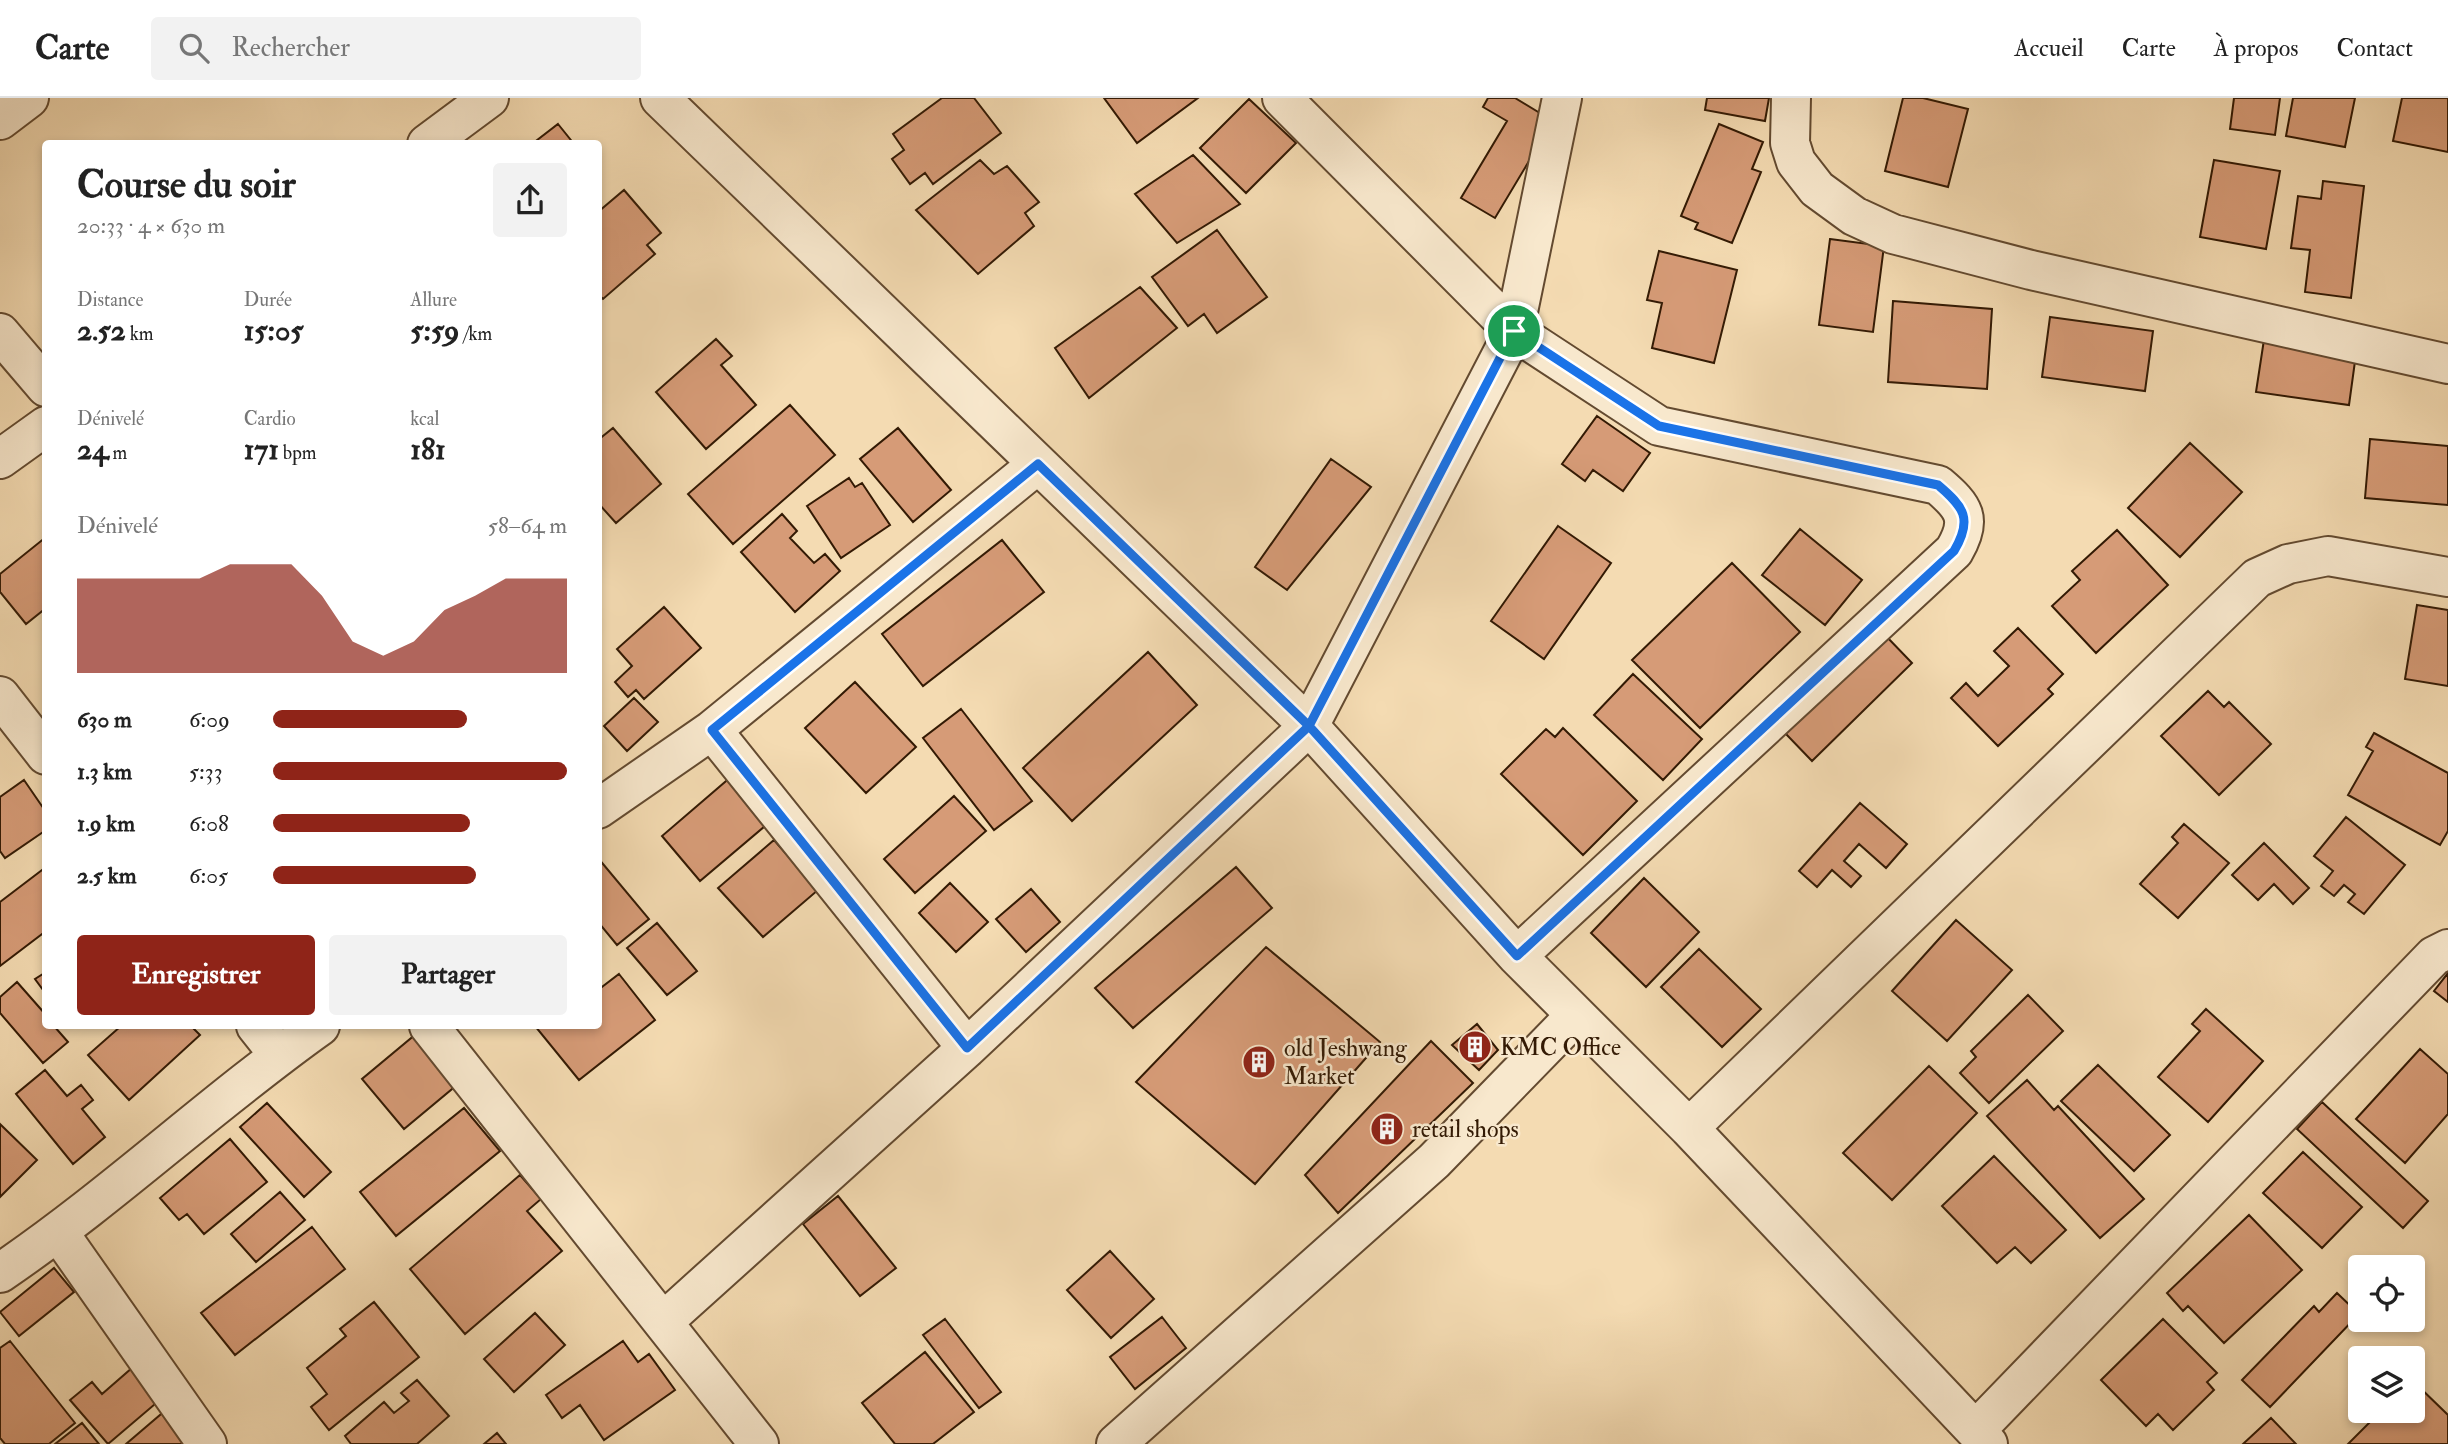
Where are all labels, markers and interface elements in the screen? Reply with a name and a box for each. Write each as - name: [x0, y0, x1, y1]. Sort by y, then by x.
- search box: [151, 17, 641, 80]
- text: Carte: [35, 28, 109, 69]
- icon: search: [175, 29, 213, 67]
- text: Rechercher: [231, 32, 350, 64]
- text: Accueil: [2014, 33, 2084, 64]
- text: Carte: [2122, 33, 2176, 64]
- text: À propos: [2214, 33, 2299, 64]
- text: Contact: [2337, 33, 2413, 64]
- text: Course du soir: [77, 161, 296, 209]
- button: share: [493, 163, 567, 237]
- text: 20:33 · 4 × 630 m: [77, 211, 225, 240]
- text: Distance: [77, 288, 143, 312]
- text: Durée: [244, 288, 292, 312]
- text: Allure: [410, 288, 457, 312]
- pin: [1484, 301, 1544, 361]
- text: 2.52: [77, 312, 126, 349]
- text: 15:05: [244, 312, 303, 349]
- text: 5:59: [410, 312, 460, 349]
- icon: arrive: [1495, 312, 1533, 350]
- text: km: [126, 322, 154, 346]
- text: /km: [460, 322, 492, 346]
- text: Dénivelé: [77, 407, 144, 431]
- text: Cardio: [244, 407, 296, 431]
- text: kcal: [410, 407, 439, 431]
- text: 24: [77, 431, 108, 468]
- text: 171: [244, 431, 279, 468]
- text: 181: [410, 431, 446, 468]
- text: m: [108, 441, 127, 465]
- text: bpm: [279, 441, 317, 465]
- text: Dénivelé: [77, 511, 158, 540]
- text: 58–64 m: [488, 511, 567, 540]
- text: 630 m: [77, 705, 132, 734]
- text: 6:09: [189, 705, 230, 734]
- text: 1.3 km: [77, 757, 132, 786]
- text: 5:33: [189, 757, 222, 786]
- text: 1.9 km: [77, 809, 135, 838]
- text: 6:08: [189, 809, 229, 838]
- text: 2.5 km: [77, 861, 137, 890]
- text: 6:05: [189, 861, 228, 890]
- button: Enregistrer: [77, 935, 315, 1015]
- button: Partager: [329, 935, 567, 1015]
- building icon: KMC Office: [1456, 1028, 1494, 1066]
- place label: KMC Office: [1500, 1032, 1621, 1063]
- place label: old Jeshwang Market: [1284, 1033, 1408, 1092]
- building icon: old Jeshwang Market: [1240, 1043, 1278, 1081]
- building icon: retail shops: [1368, 1110, 1406, 1148]
- place label: retail shops: [1412, 1114, 1519, 1145]
- map controls: [2348, 1255, 2425, 1423]
- button: locate: [2348, 1255, 2425, 1332]
- button: layers: [2348, 1346, 2425, 1423]

